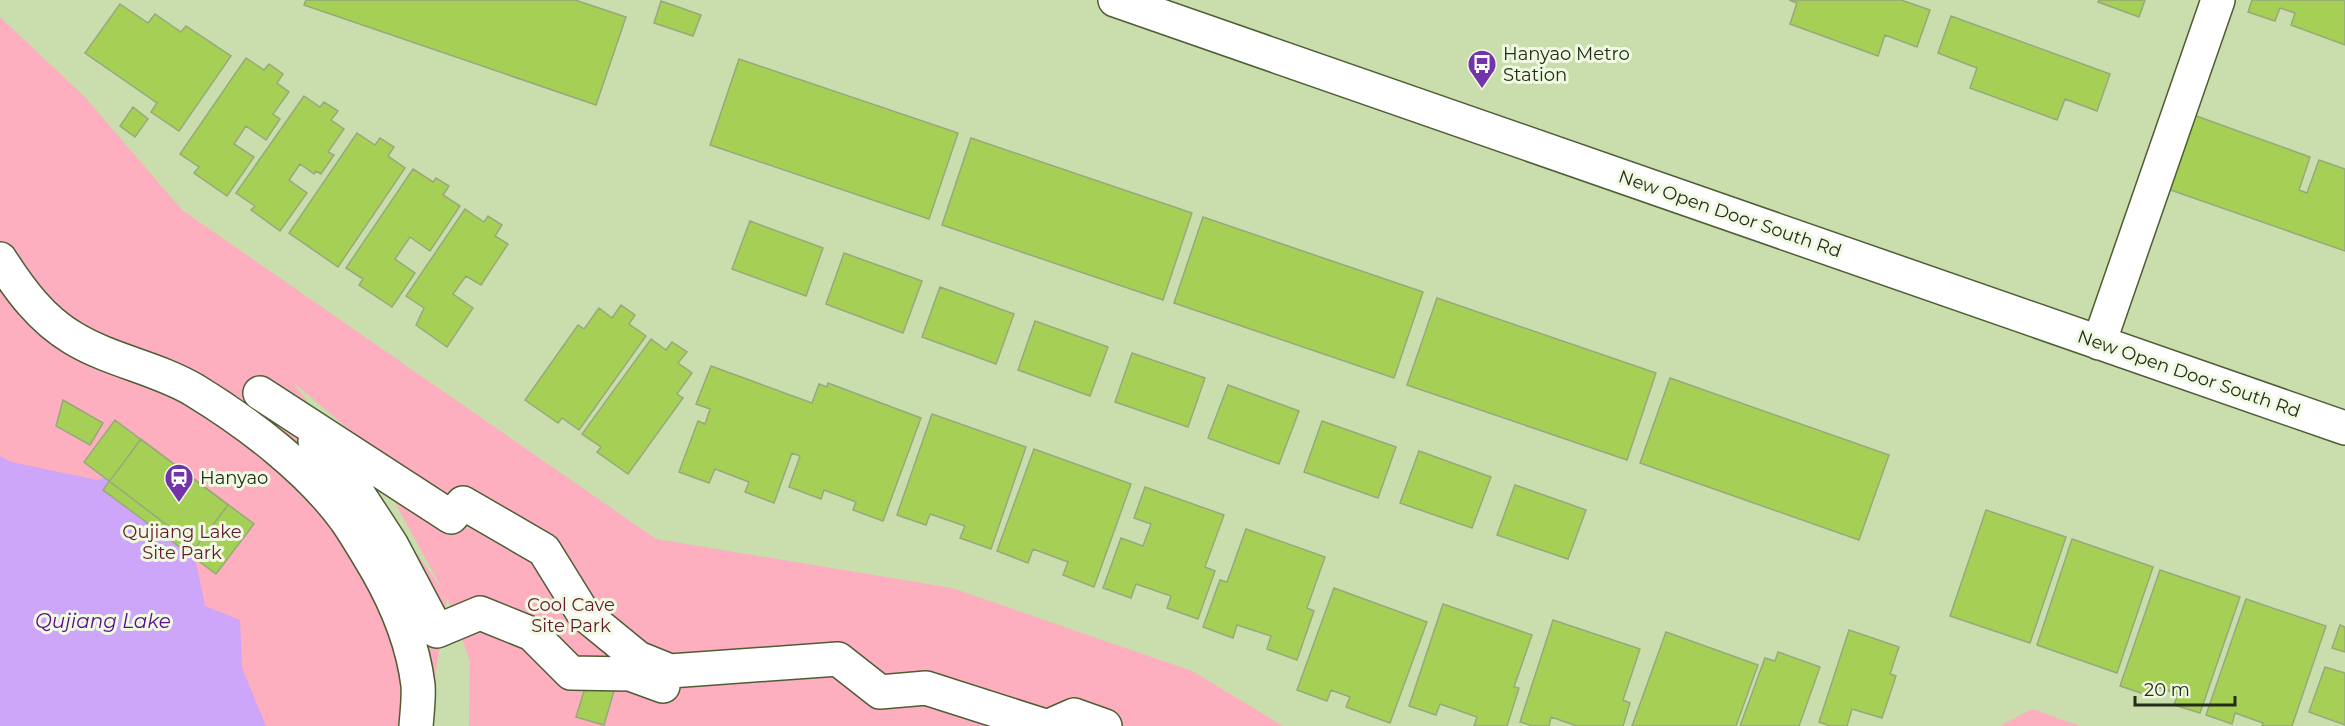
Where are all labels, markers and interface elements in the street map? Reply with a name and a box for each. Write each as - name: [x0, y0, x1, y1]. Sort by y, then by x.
- place label: Hanyao Metro Station: [1503, 43, 1630, 86]
- bus stop icon: Hanyao Metro Station: [1466, 48, 1498, 90]
- street label: New Open Door South Rd: [1616, 165, 1844, 263]
- street label: New Open Door South Rd: [2075, 325, 2303, 423]
- station icon: Hanyao: [163, 462, 195, 504]
- place label: Hanyao: [200, 467, 268, 489]
- park label: Qujiang Lake Site Park: [122, 521, 242, 564]
- park label: Cool Cave Site Park: [527, 594, 615, 637]
- water label: Qujiang Lake: [35, 609, 171, 633]
- scale bar: [2135, 669, 2236, 707]
- text: 20 m: [2144, 679, 2190, 701]

